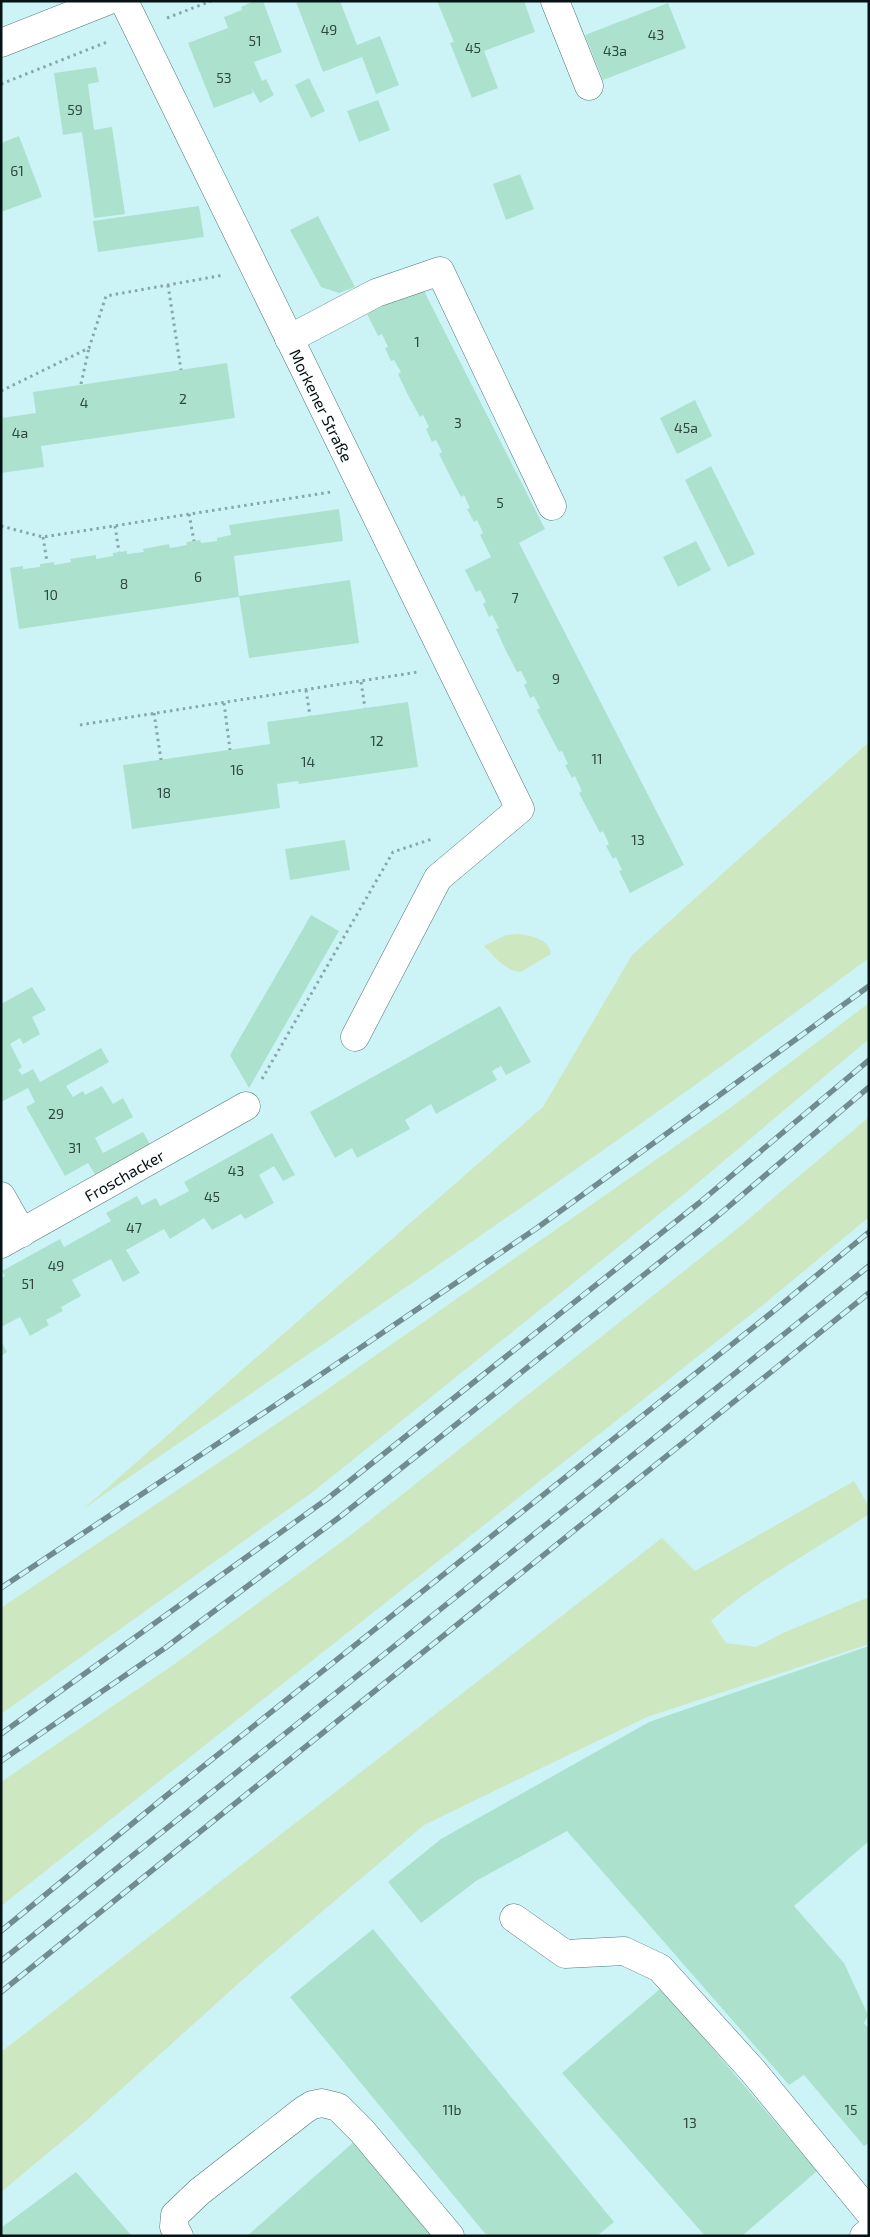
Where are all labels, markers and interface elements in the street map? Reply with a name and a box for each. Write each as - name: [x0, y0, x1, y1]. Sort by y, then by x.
- house number: 49: [321, 21, 337, 38]
- house number: 43: [648, 26, 664, 43]
- house number: 51: [248, 32, 262, 49]
- house number: 45: [465, 39, 481, 56]
- house number: 43a: [603, 42, 627, 59]
- house number: 53: [216, 69, 232, 86]
- house number: 59: [67, 101, 83, 118]
- house number: 61: [10, 162, 24, 179]
- house number: 1: [414, 333, 420, 350]
- street label: Morkener Straße: [286, 346, 358, 465]
- house number: 2: [179, 390, 187, 407]
- house number: 4: [80, 394, 88, 411]
- house number: 3: [454, 414, 462, 431]
- house number: 45a: [674, 419, 698, 436]
- house number: 4a: [12, 424, 28, 441]
- house number: 5: [496, 494, 504, 511]
- house number: 6: [194, 568, 202, 585]
- house number: 8: [120, 575, 128, 592]
- house number: 10: [44, 586, 58, 603]
- house number: 7: [511, 589, 519, 606]
- house number: 9: [552, 670, 560, 687]
- house number: 12: [370, 732, 384, 749]
- house number: 11: [591, 750, 603, 767]
- house number: 14: [301, 753, 315, 770]
- house number: 16: [230, 761, 244, 778]
- house number: 18: [157, 784, 171, 801]
- house number: 13: [631, 831, 645, 848]
- house number: 29: [48, 1105, 64, 1122]
- house number: 31: [68, 1139, 82, 1156]
- street label: Froschacker: [81, 1145, 168, 1205]
- house number: 43: [228, 1162, 244, 1179]
- house number: 45: [204, 1188, 220, 1205]
- house number: 47: [126, 1219, 142, 1236]
- house number: 49: [48, 1257, 64, 1274]
- house number: 51: [21, 1275, 35, 1292]
- house number: 11b: [442, 2101, 462, 2118]
- house number: 15: [844, 2101, 858, 2118]
- house number: 13: [683, 2114, 697, 2131]

